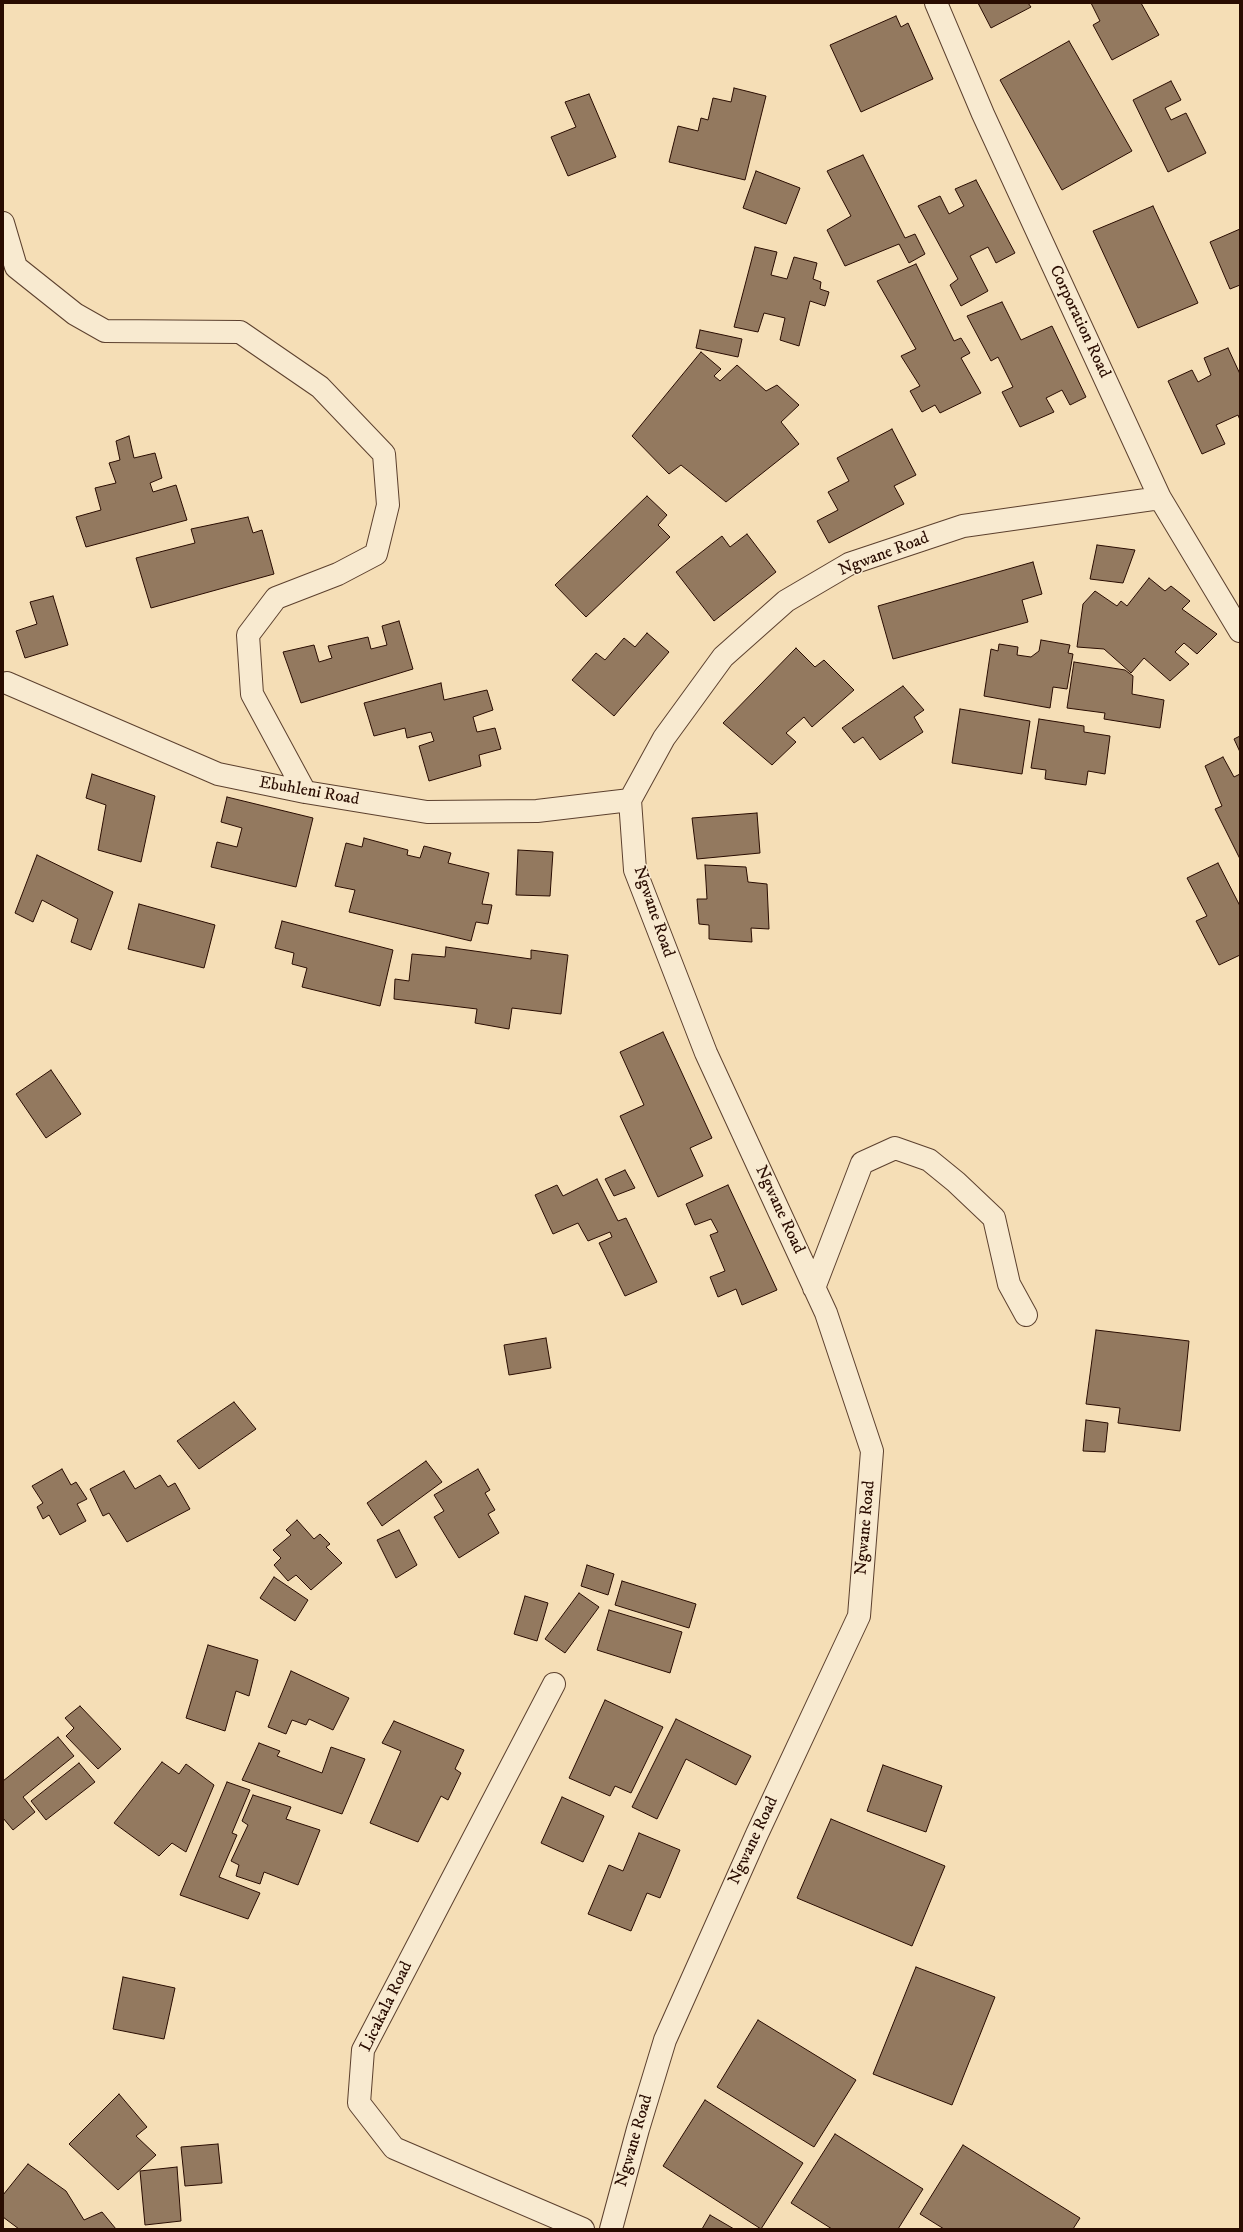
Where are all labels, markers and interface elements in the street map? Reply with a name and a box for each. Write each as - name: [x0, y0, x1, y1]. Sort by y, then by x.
- street label: Corporation Road: [1044, 262, 1114, 382]
- street label: Ngwane Road: [836, 528, 932, 582]
- street label: Ebuhleni Road: [257, 773, 361, 811]
- street label: Ngwane Road: [628, 864, 678, 960]
- street label: Ngwane Road: [750, 1163, 808, 1257]
- street label: Ngwane Road: [852, 1480, 880, 1576]
- street label: Ngwane Road: [725, 1794, 783, 1888]
- street label: Licakala Road: [356, 1958, 418, 2056]
- street label: Ngwane Road: [612, 2093, 658, 2189]

